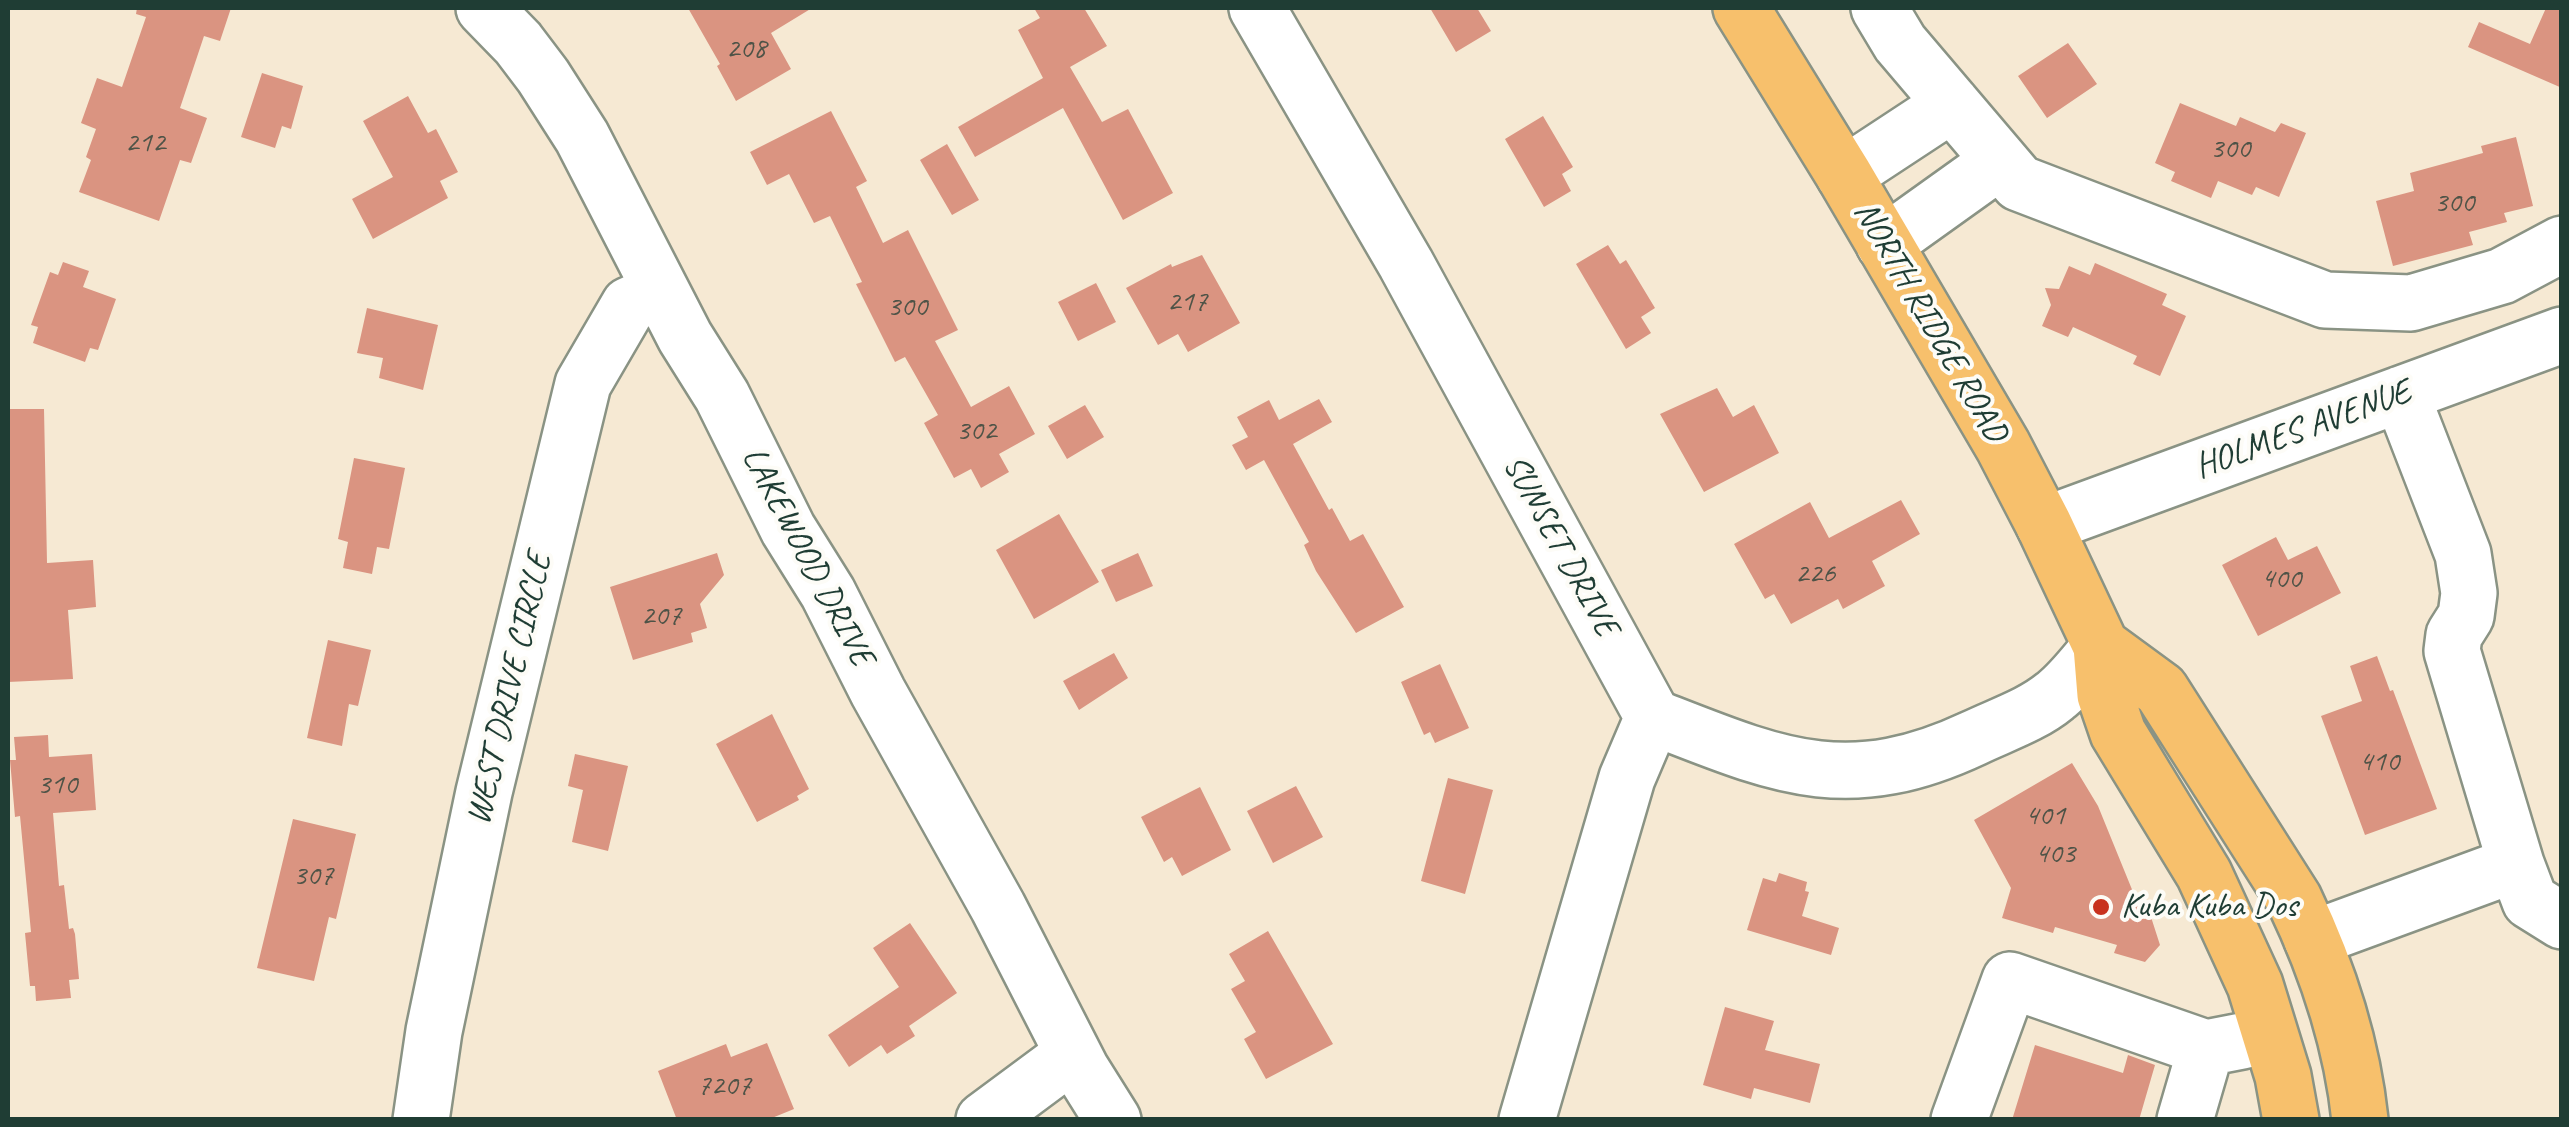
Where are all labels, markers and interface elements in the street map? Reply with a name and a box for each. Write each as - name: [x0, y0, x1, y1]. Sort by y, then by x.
- house number: 208: [726, 31, 766, 67]
- house number: 212: [125, 125, 165, 161]
- house number: 300: [2210, 131, 2250, 167]
- house number: 300: [2434, 185, 2474, 221]
- street label: NORTH RIDGE ROAD: [1844, 194, 2016, 450]
- house number: 217: [1167, 284, 1207, 320]
- house number: 300: [887, 289, 927, 325]
- street label: HOLMES AVENUE: [2189, 371, 2417, 489]
- house number: 302: [956, 413, 996, 449]
- street label: LAKEWOOD DRIVE: [732, 440, 882, 674]
- street label: SUNSET DRIVE: [1493, 448, 1627, 644]
- street label: WEST DRIVE CIRCLE: [458, 549, 562, 829]
- house number: 226: [1795, 556, 1835, 592]
- house number: 400: [2261, 561, 2301, 597]
- house number: 207: [641, 598, 681, 634]
- house number: 410: [2359, 744, 2399, 780]
- house number: 310: [37, 767, 77, 803]
- house number: 401: [2025, 798, 2065, 834]
- house number: 403: [2035, 836, 2075, 872]
- house number: 307: [293, 858, 333, 894]
- place label: Kuba Kuba Dos: [2121, 886, 2297, 928]
- marker: Kuba Kuba Dos: [2090, 896, 2112, 918]
- house number: 7207: [697, 1068, 751, 1104]

